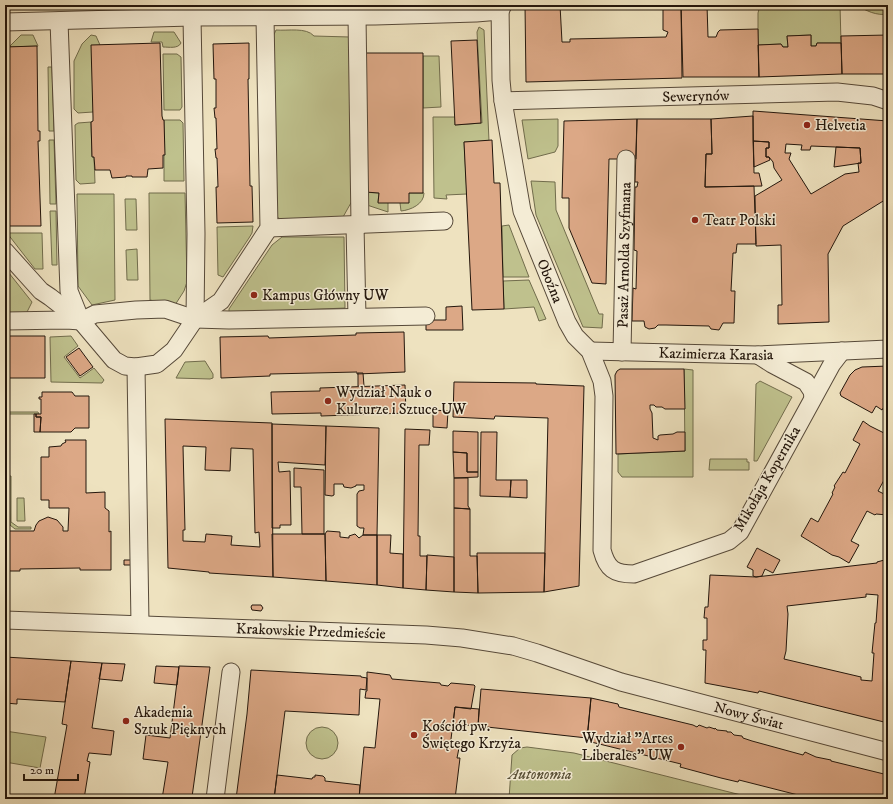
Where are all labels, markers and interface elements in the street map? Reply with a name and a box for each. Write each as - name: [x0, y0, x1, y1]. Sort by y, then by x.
- street label: Sewerynów: [662, 85, 730, 106]
- place label: Helvetia: [815, 116, 866, 135]
- marker: Helvetia: [802, 120, 812, 130]
- street label: Pasaż Arnolda Szyfmana: [613, 181, 635, 328]
- place label: Teatr Polski: [703, 211, 776, 230]
- marker: Teatr Polski: [690, 215, 700, 225]
- street label: Oboźna: [533, 256, 568, 306]
- place label: Kampus Główny UW: [262, 286, 389, 305]
- marker: Kampus Główny UW: [249, 290, 259, 300]
- street label: Kazimierza Karasia: [658, 343, 774, 365]
- place label: Wydział Nauk o Kulturze i Sztuce UW: [335, 383, 467, 419]
- marker: Wydział Nauk o Kulturze i Sztuce UW: [323, 396, 333, 406]
- street label: Mikołaja Kopernika: [729, 422, 805, 535]
- street label: Krakowskie Przedmieście: [236, 619, 386, 643]
- street label: Nowy Świat: [712, 697, 786, 734]
- place label: Akademia Sztuk Pięknych: [134, 703, 226, 739]
- marker: Akademia Sztuk Pięknych: [121, 716, 131, 726]
- place label: Kościół pw. Świętego Krzyża: [422, 717, 521, 753]
- place label: Wydział "Artes Liberales" UW: [581, 729, 673, 765]
- marker: Kościół pw. Świętego Krzyża: [409, 730, 419, 740]
- marker: Wydział "Artes Liberales" UW: [676, 742, 686, 752]
- scale bar: [24, 756, 78, 782]
- text: 20 m: [30, 763, 54, 778]
- park label: Autonomia: [506, 765, 572, 784]

